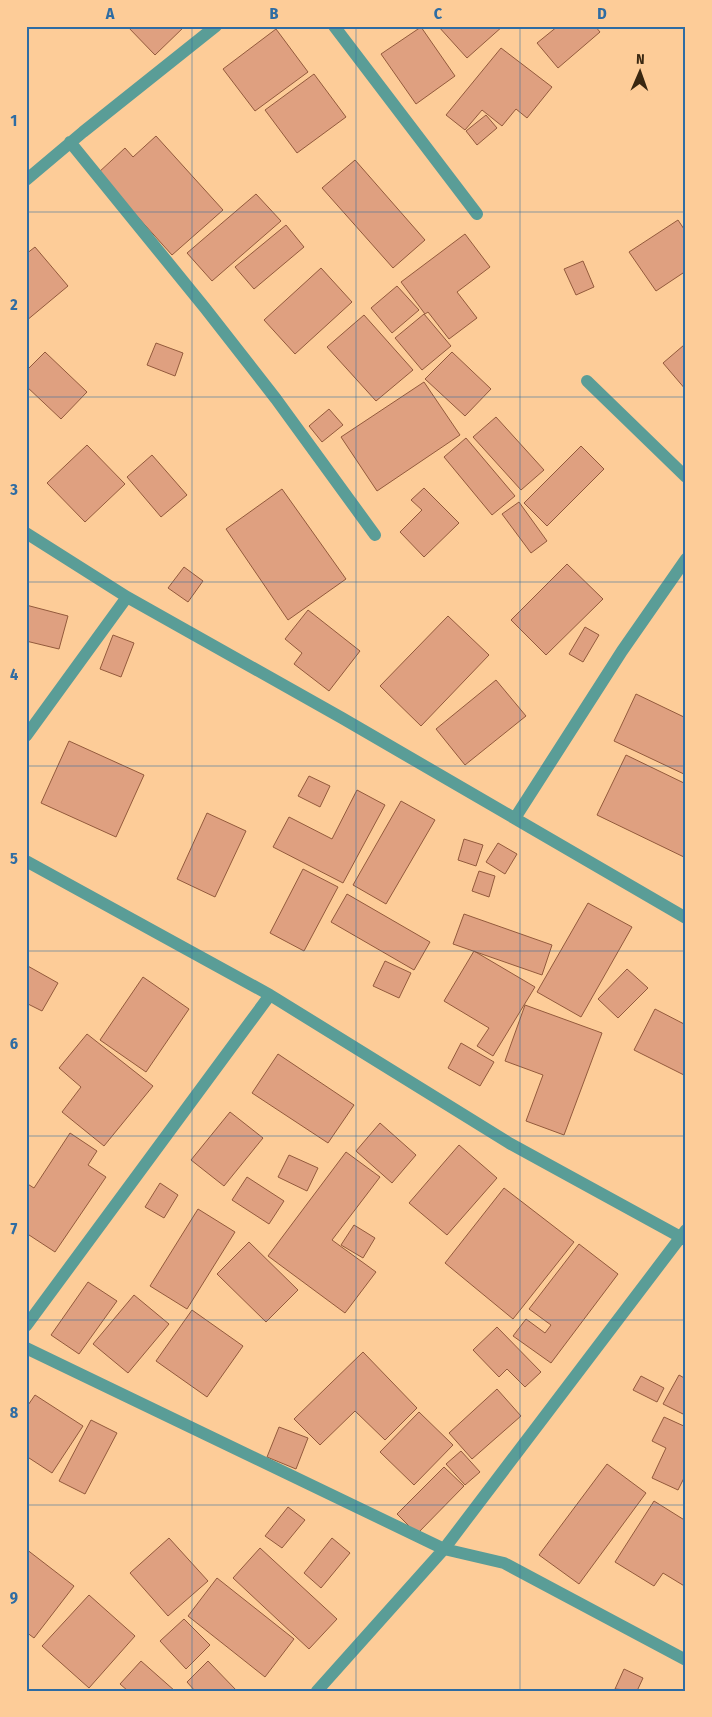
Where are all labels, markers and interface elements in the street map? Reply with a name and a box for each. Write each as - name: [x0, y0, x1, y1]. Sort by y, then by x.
- text: A: [105, 4, 115, 23]
- text: B: [270, 4, 279, 23]
- text: C: [434, 4, 443, 23]
- text: D: [597, 4, 607, 23]
- north arrow: [614, 48, 664, 98]
- text: N: [636, 51, 645, 68]
- text: 1: [11, 111, 17, 130]
- text: 2: [9, 295, 18, 314]
- text: 3: [9, 480, 18, 499]
- text: 4: [10, 665, 18, 684]
- text: 5: [10, 849, 18, 868]
- text: 6: [10, 1034, 18, 1053]
- text: 7: [11, 1219, 18, 1238]
- text: 8: [10, 1403, 19, 1422]
- text: 9: [10, 1588, 18, 1607]

